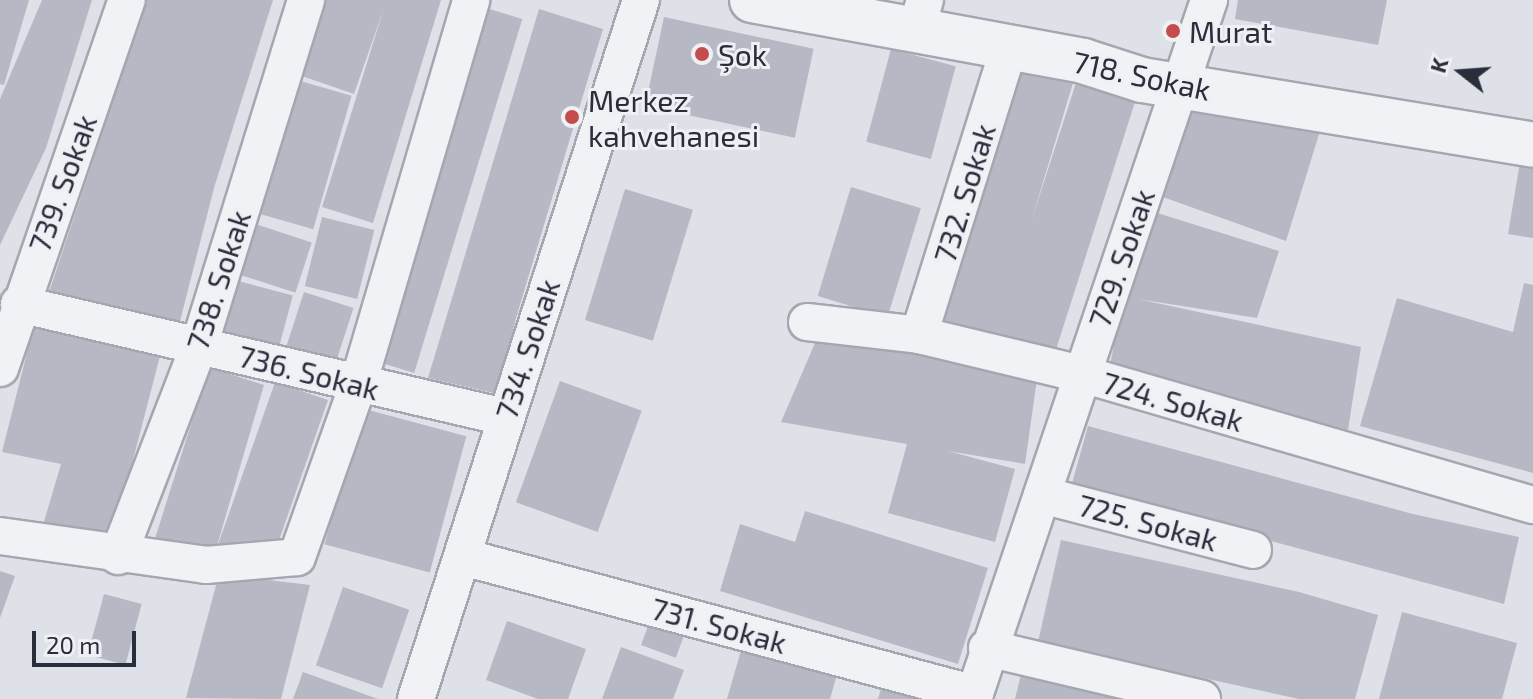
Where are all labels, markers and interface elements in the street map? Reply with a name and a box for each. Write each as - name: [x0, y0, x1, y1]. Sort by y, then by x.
- place label: Murat: [1189, 13, 1272, 49]
- marker: Murat: [1164, 22, 1182, 40]
- north arrow: [1421, 32, 1501, 112]
- place label: Şok: [718, 36, 767, 72]
- street label: 718. Sokak: [1070, 43, 1214, 107]
- marker: Şok: [693, 45, 711, 63]
- text: K: [1424, 55, 1453, 75]
- place label: Merkez kahvehanesi: [588, 82, 759, 152]
- marker: Merkez kahvehanesi: [563, 108, 581, 126]
- street label: 739. Sokak: [21, 109, 103, 257]
- street label: 732. Sokak: [926, 119, 1002, 267]
- street label: 729. Sokak: [1081, 184, 1161, 332]
- street label: 738. Sokak: [179, 206, 257, 354]
- street label: 734. Sokak: [487, 275, 567, 423]
- street label: 736. Sokak: [235, 337, 383, 407]
- street label: 724. Sokak: [1098, 364, 1248, 438]
- street label: 725. Sokak: [1074, 486, 1222, 558]
- street label: 731. Sokak: [647, 590, 791, 660]
- scale bar: [36, 615, 140, 665]
- text: 20 m: [46, 630, 100, 659]

